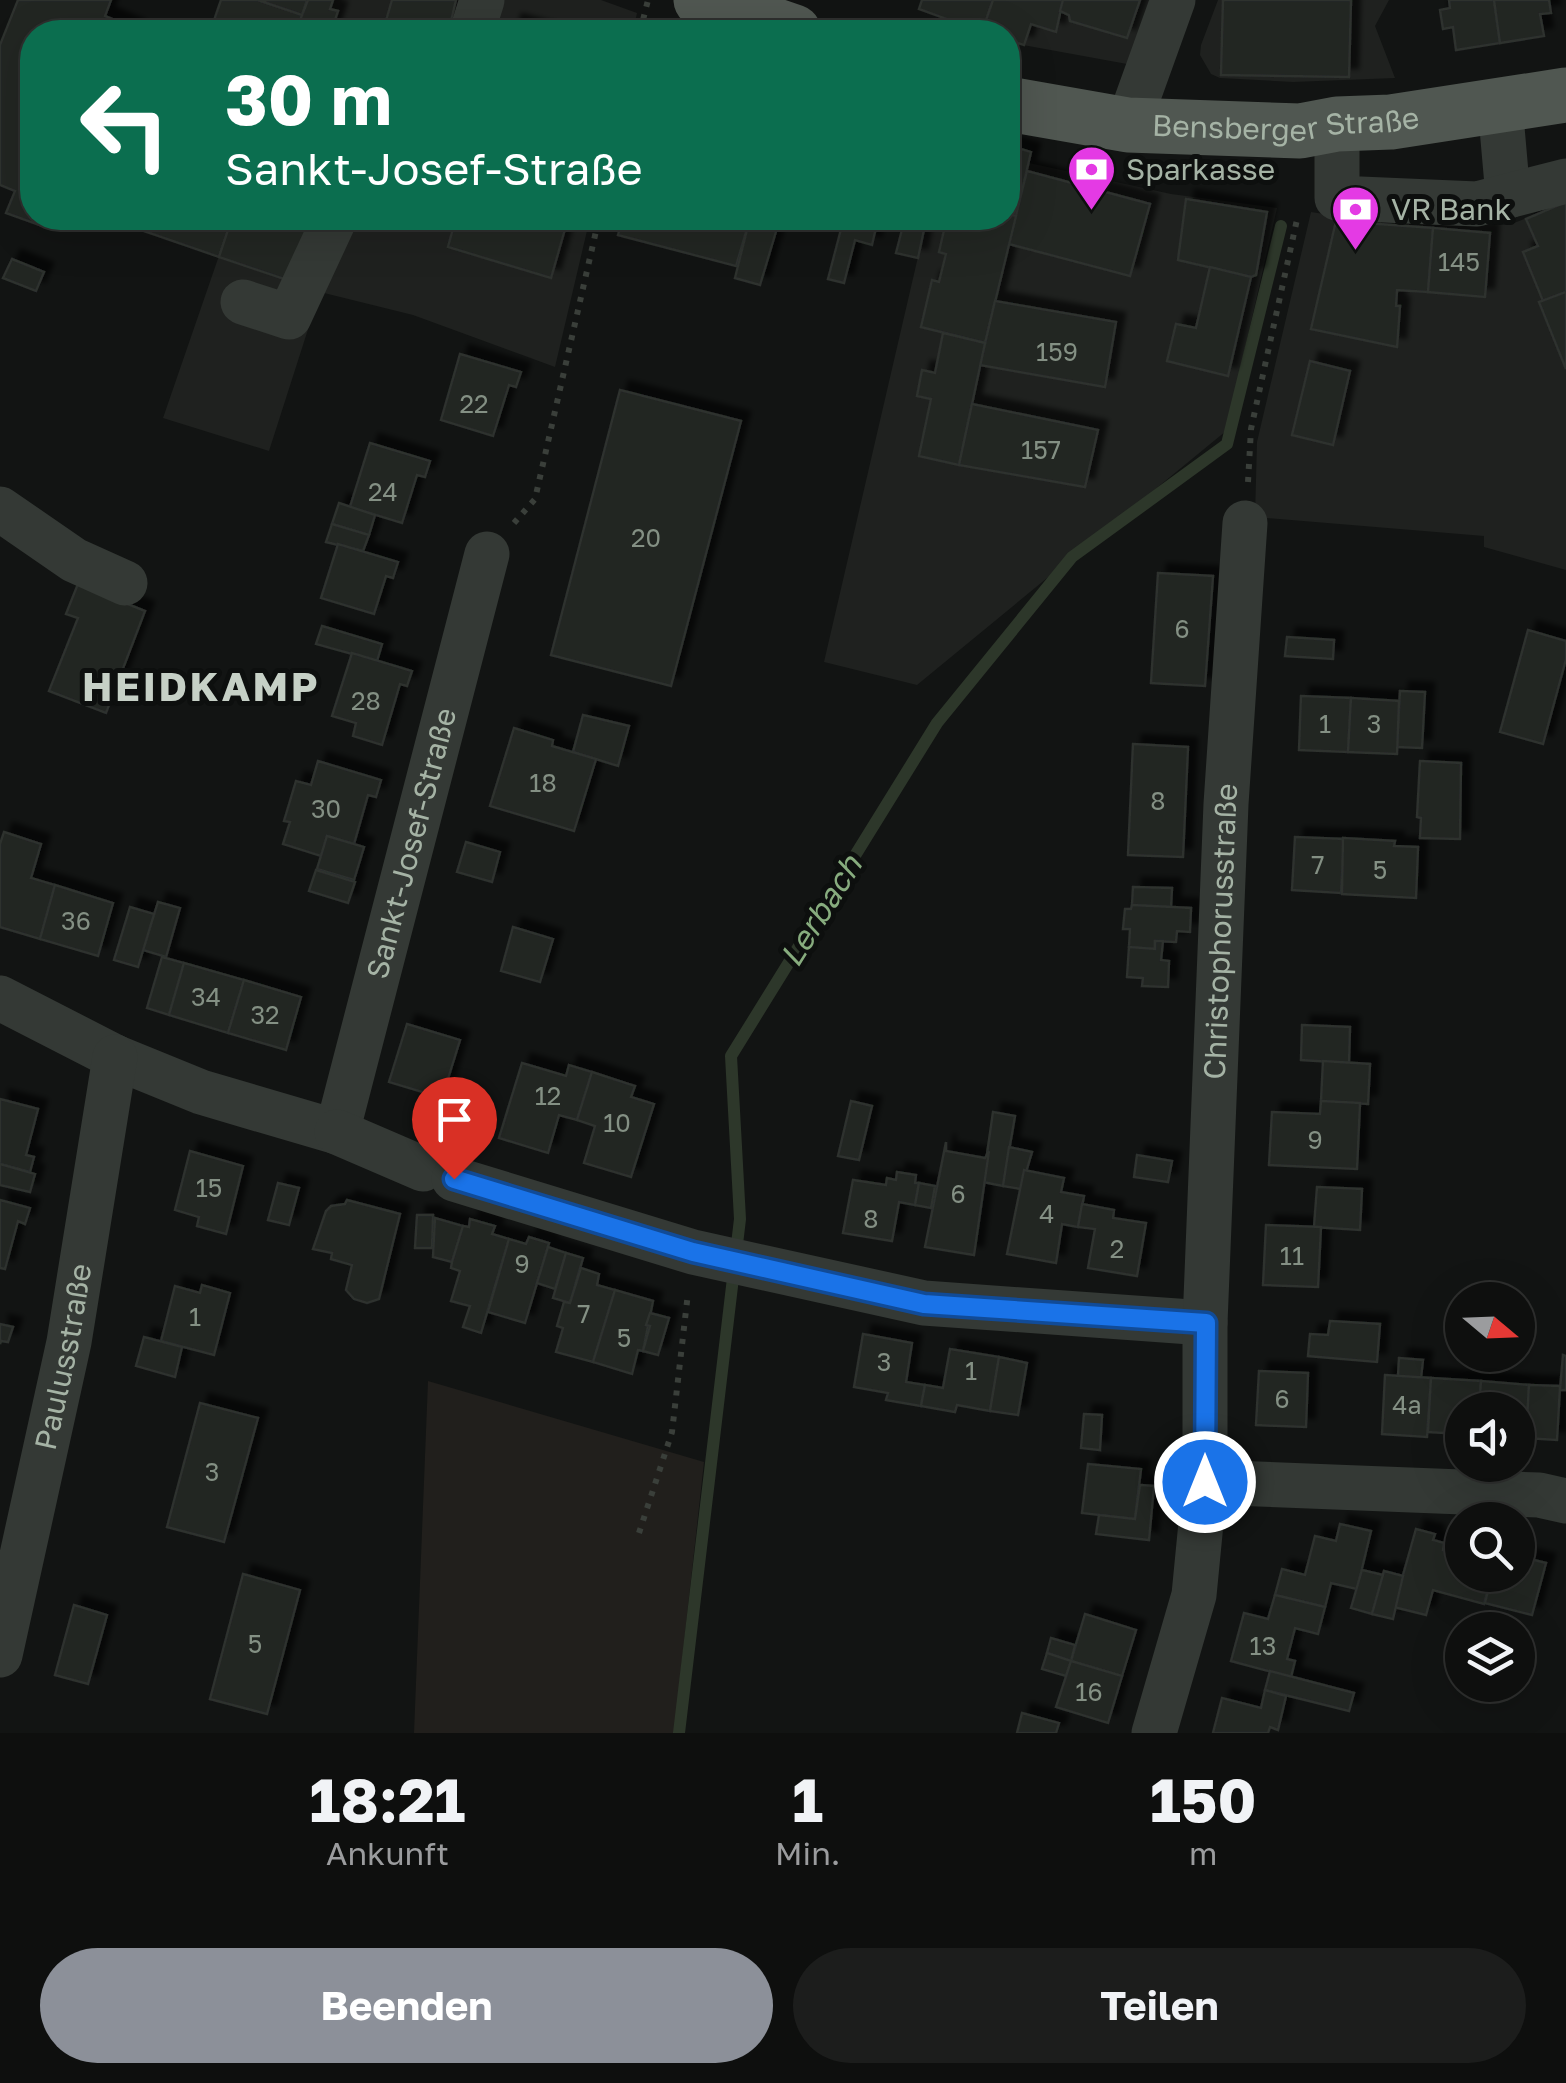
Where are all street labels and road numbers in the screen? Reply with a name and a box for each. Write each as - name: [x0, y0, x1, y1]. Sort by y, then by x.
- street label: Bensberger Straße: [1152, 99, 1422, 148]
- street label: Sankt-Josef-Straße: [359, 704, 463, 982]
- street label: Christophorusstraße: [1196, 782, 1244, 1080]
- street label: Paulusstraße: [27, 1261, 98, 1453]

